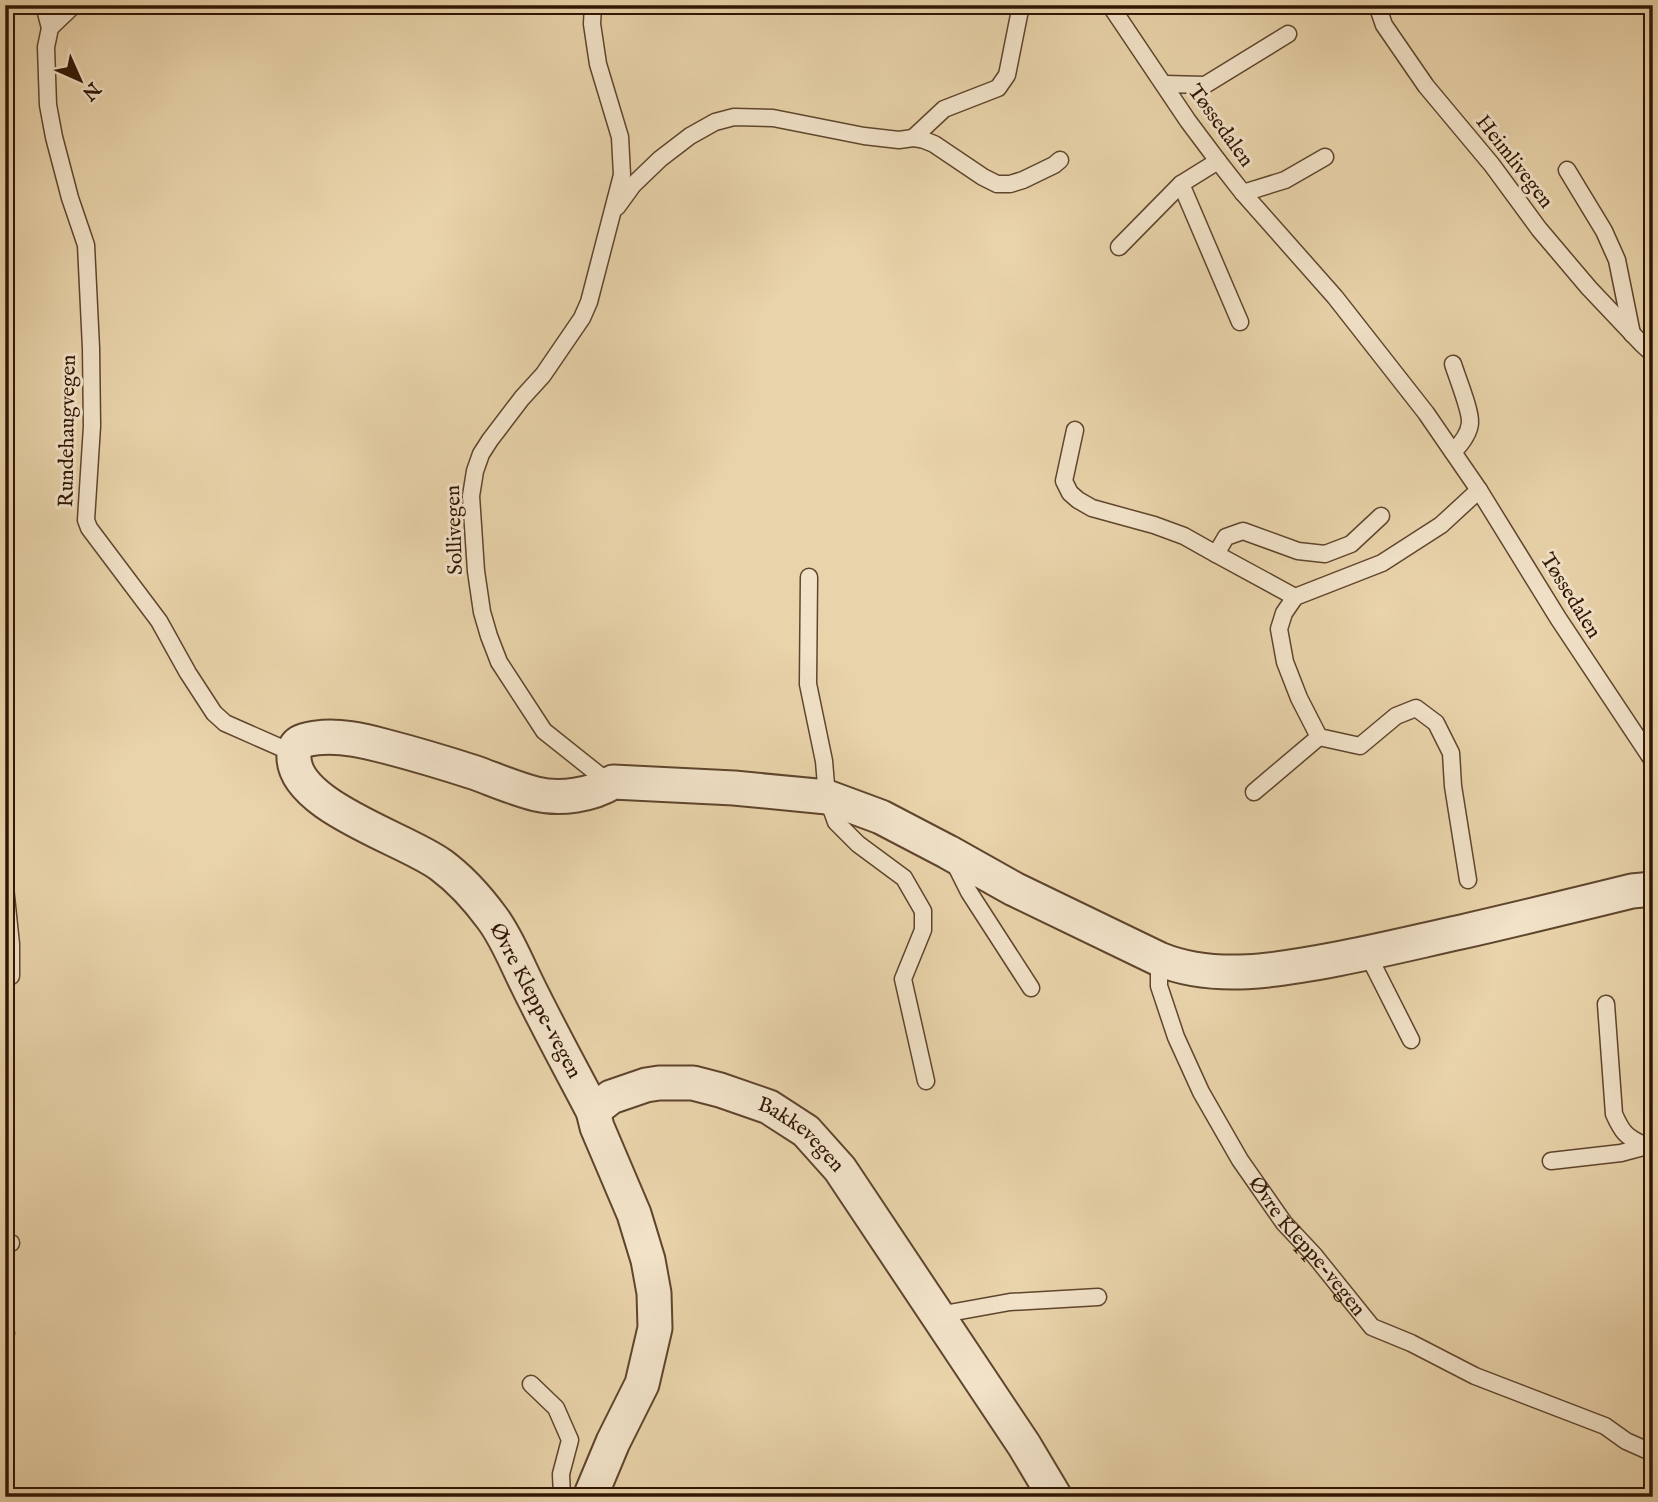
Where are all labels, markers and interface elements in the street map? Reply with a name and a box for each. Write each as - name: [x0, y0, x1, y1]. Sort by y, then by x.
- north arrow: [46, 46, 116, 116]
- text: N: [76, 76, 106, 105]
- street label: Tøssedalen: [1181, 79, 1259, 173]
- street label: Heimlivegen: [1469, 110, 1559, 214]
- street label: Rundehaugvegen: [53, 354, 83, 508]
- street label: Sollivegen: [440, 485, 470, 575]
- street label: Tøssedalen: [1533, 548, 1607, 644]
- street label: Øvre Kleppe-vegen: [483, 919, 587, 1083]
- street label: Bakkevegen: [754, 1091, 850, 1178]
- street label: Øvre Kleppe-vegen: [1242, 1171, 1372, 1322]

